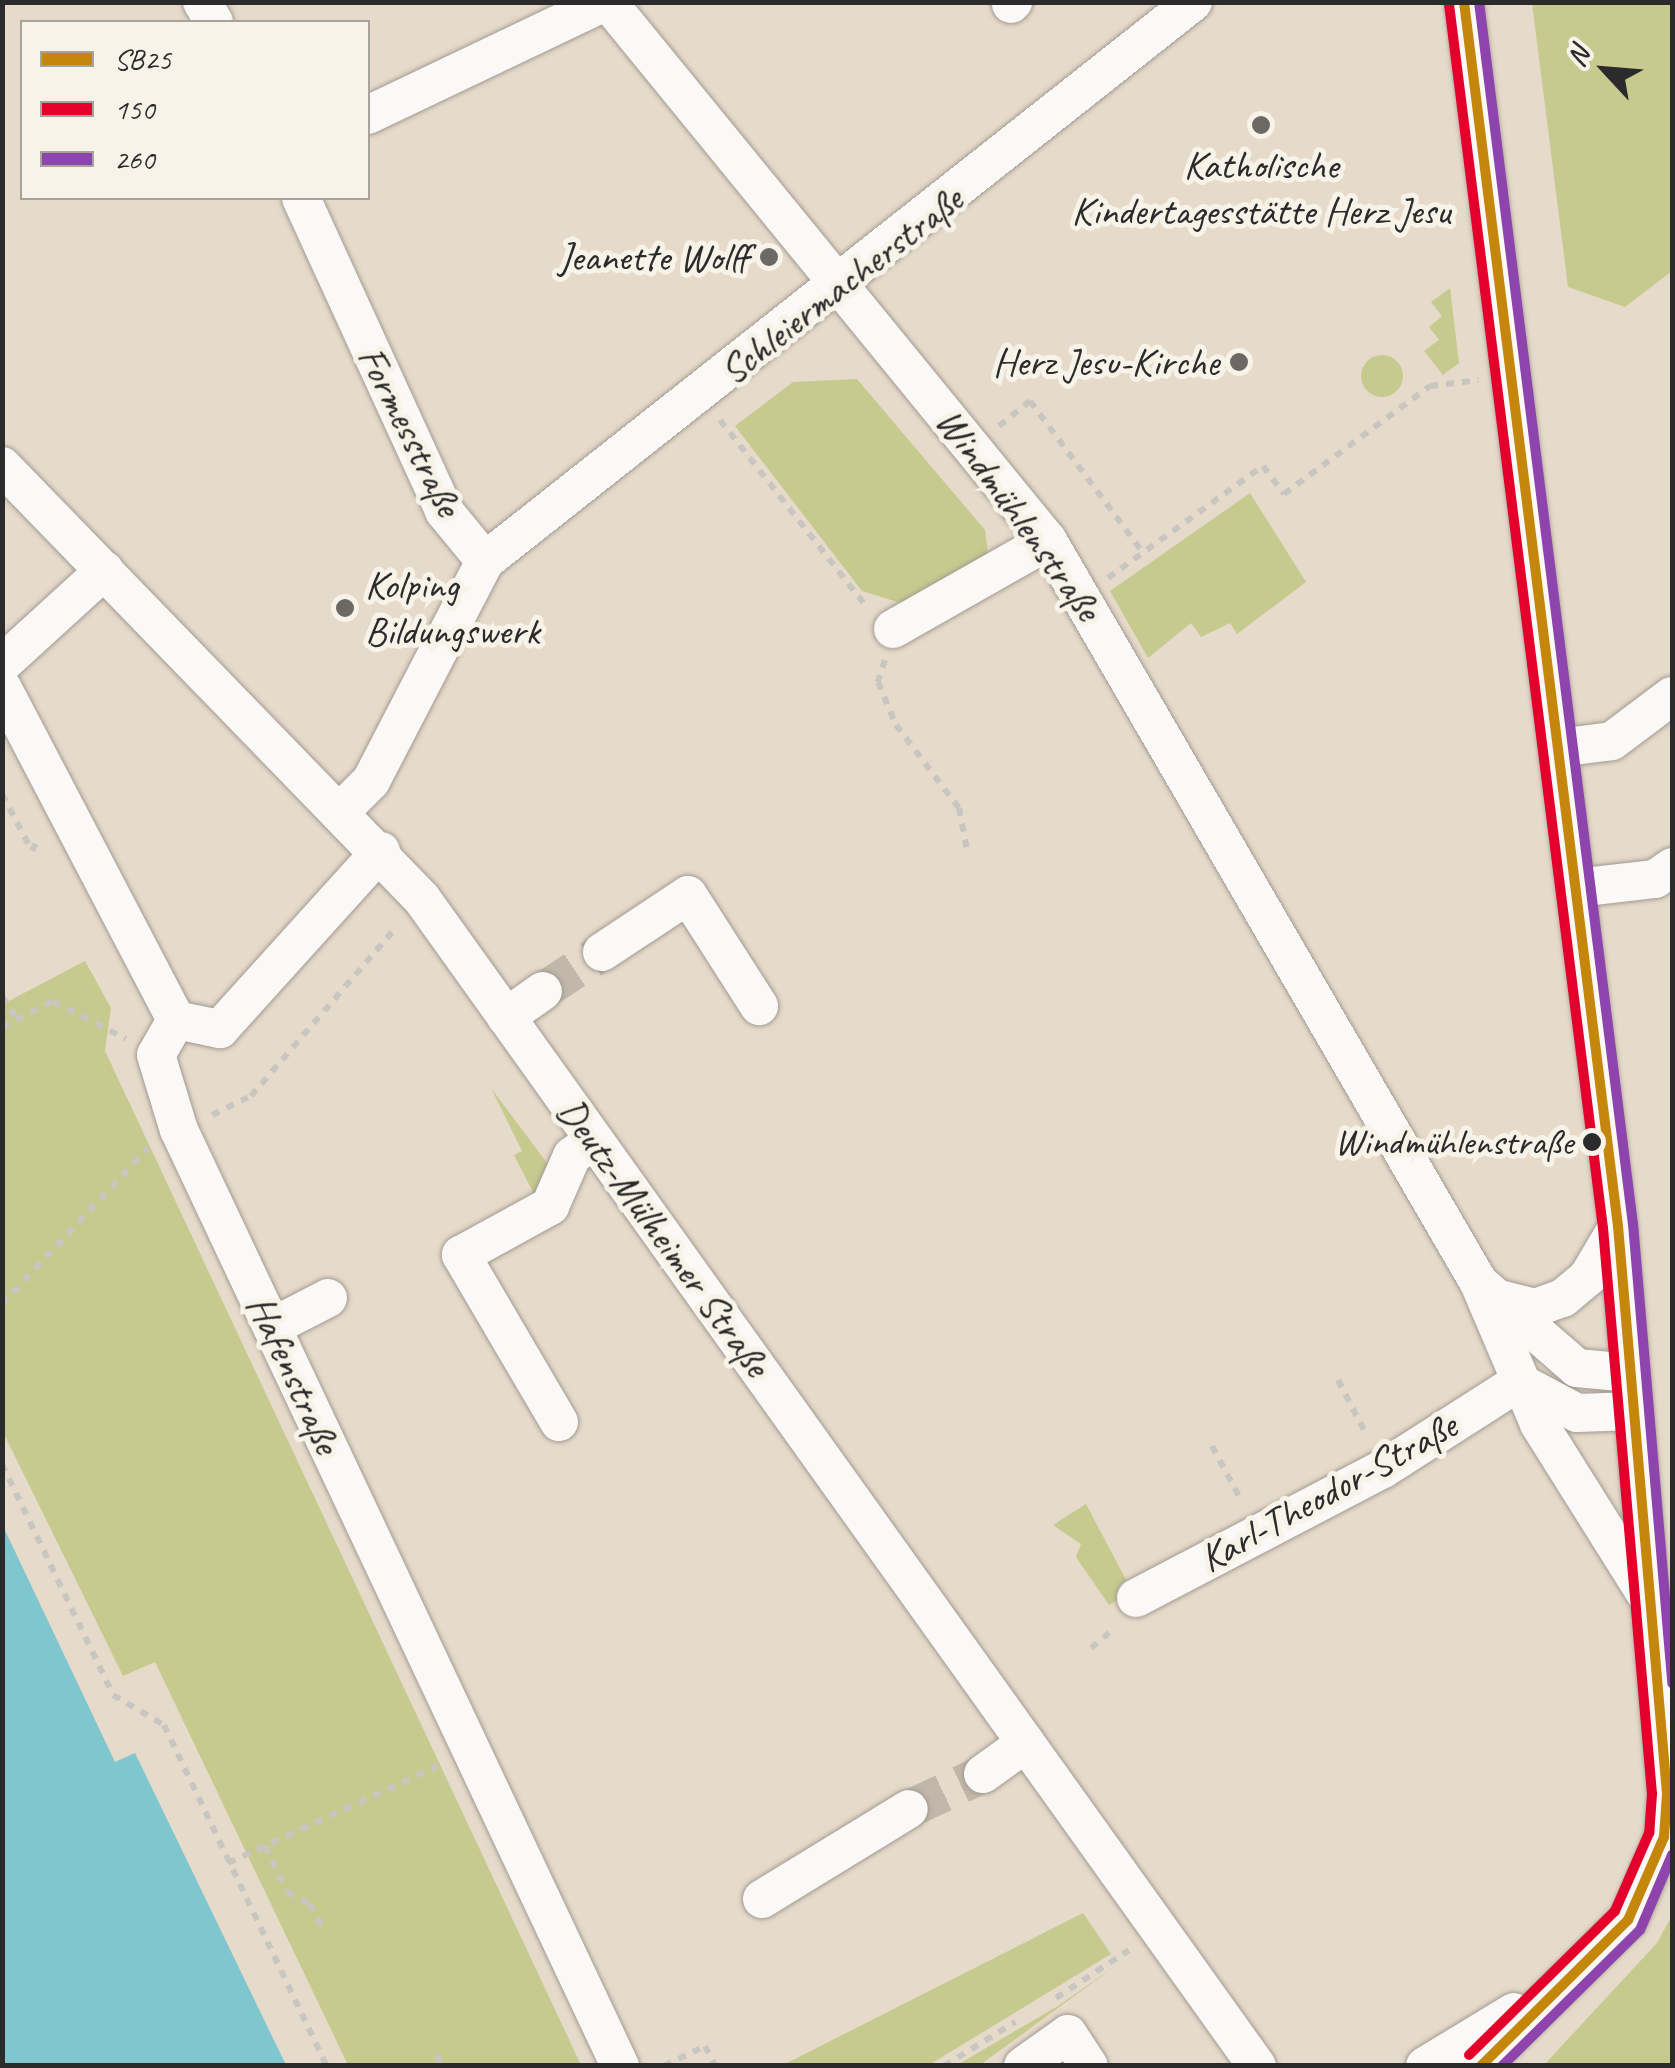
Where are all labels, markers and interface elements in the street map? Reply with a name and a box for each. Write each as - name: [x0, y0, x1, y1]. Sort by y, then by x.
- legend: [20, 20, 370, 200]
- north arrow: [1555, 20, 1655, 120]
- text: SB25: [114, 40, 171, 78]
- text: N: [1558, 41, 1597, 72]
- text: 150: [114, 90, 155, 128]
- marker: Katholische Kindertagesstätte Herz Jesu: [1250, 114, 1272, 136]
- text: 260: [114, 140, 155, 178]
- place label: Katholische Kindertagesstätte Herz Jesu: [1072, 141, 1450, 235]
- street label: Schleiermacherstraße: [710, 175, 972, 395]
- place label: Jeanette Wolff: [558, 233, 749, 281]
- marker: Jeanette Wolff: [758, 246, 780, 268]
- street label: Formesstraße: [347, 338, 473, 524]
- place label: Herz Jesu-Kirche: [993, 338, 1219, 386]
- marker: Herz Jesu-Kirche: [1228, 351, 1250, 373]
- street label: Windmühlenstraße: [926, 398, 1112, 630]
- place label: Kolping Bildungswerk: [365, 561, 539, 655]
- marker: Kolping Bildungswerk: [334, 597, 356, 619]
- street label: Deutz-Mülheimer Straße: [547, 1088, 781, 1386]
- place label: Windmühlenstraße: [1335, 1119, 1573, 1165]
- marker: Windmühlenstraße: [1582, 1132, 1602, 1152]
- street label: Hafenstraße: [236, 1287, 352, 1461]
- street label: Karl-Theodor-Straße: [1191, 1402, 1465, 1582]

